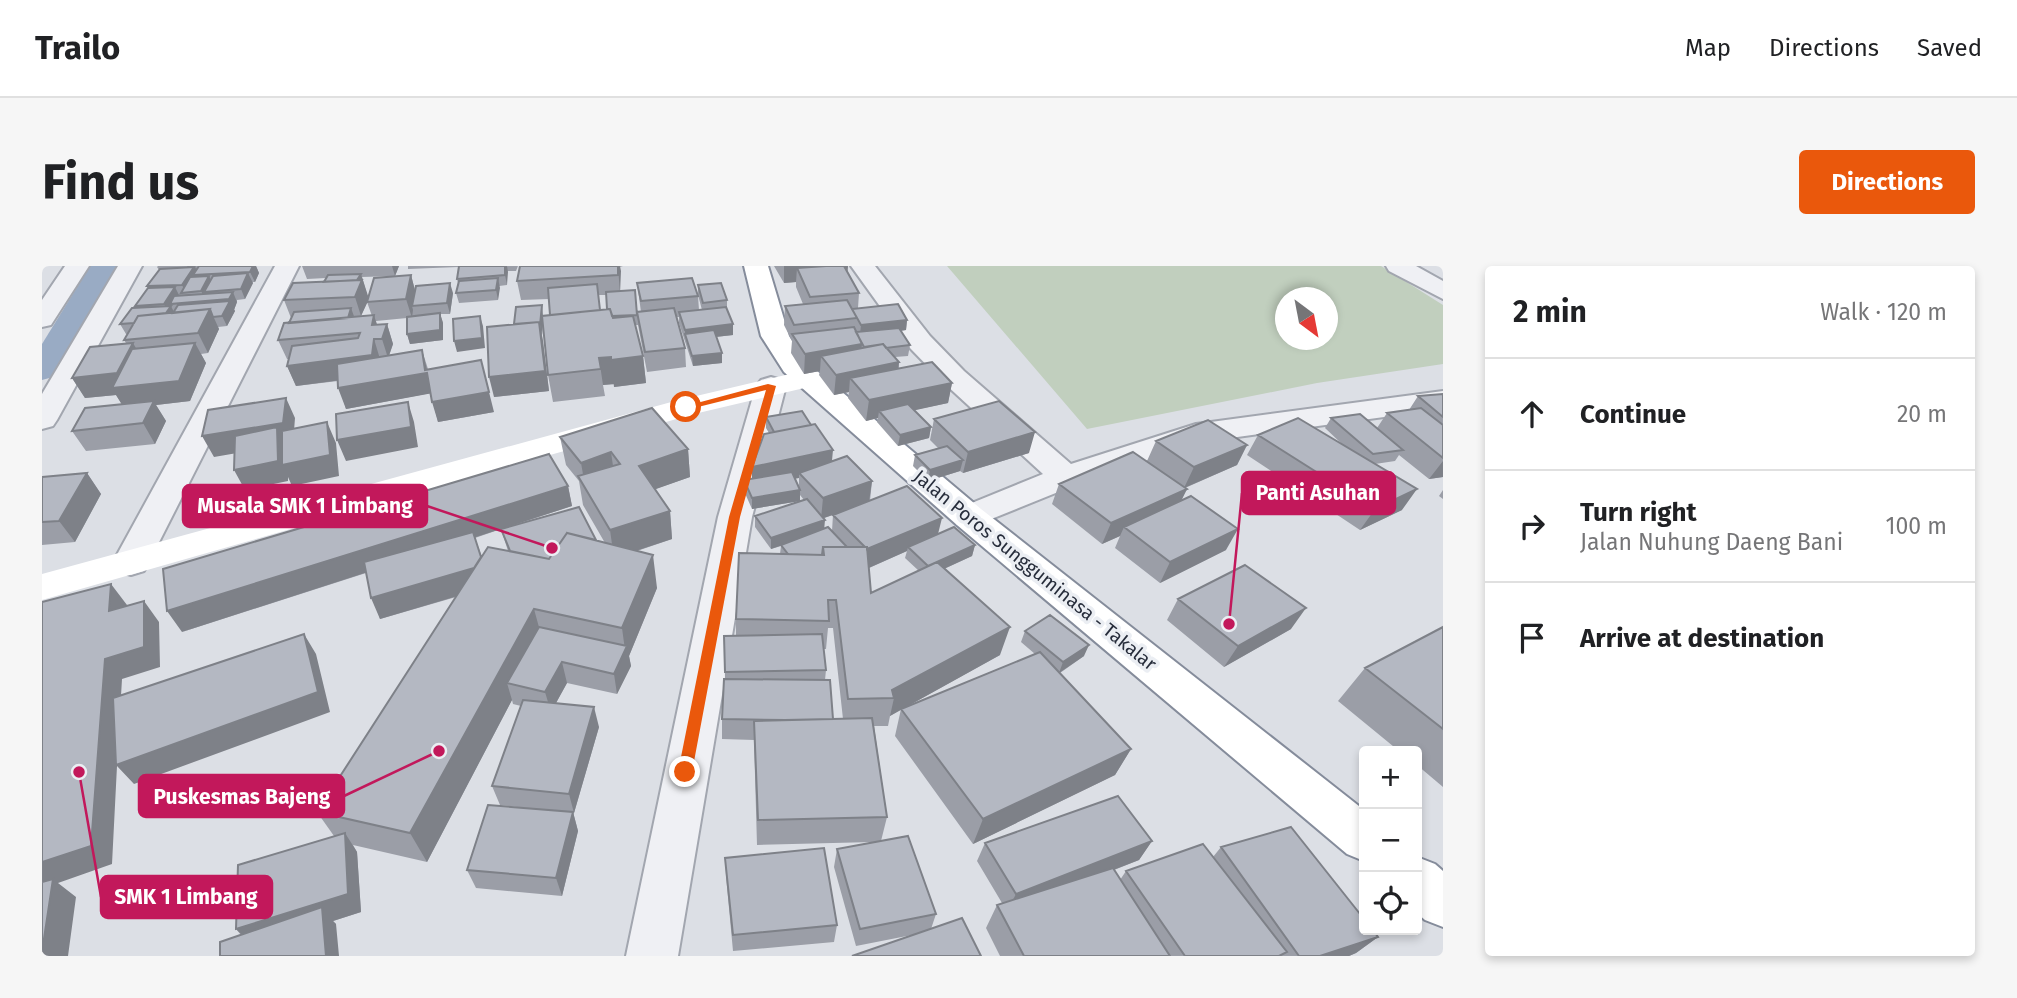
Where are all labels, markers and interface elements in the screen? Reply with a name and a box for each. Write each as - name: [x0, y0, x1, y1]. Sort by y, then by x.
- text: Trailo: [35, 28, 120, 68]
- text: Map: [1685, 34, 1731, 62]
- text: Directions: [1769, 34, 1879, 62]
- text: Saved: [1917, 34, 1982, 62]
- button: Directions: [1799, 150, 1975, 214]
- text: Find us: [42, 153, 199, 212]
- north arrow: [1275, 287, 1338, 350]
- text: 2 min: [1513, 294, 1587, 330]
- text: Walk · 120 m: [1820, 298, 1947, 326]
- route start: [670, 391, 701, 422]
- icon: ahead: [1513, 395, 1551, 433]
- text: Continue: [1580, 399, 1686, 430]
- text: 20 m: [1897, 400, 1947, 428]
- street label: Jalan Poros Sungguminasa - Takalar: [909, 465, 1162, 676]
- callout: Panti Asuhan: [1242, 472, 1395, 514]
- text: Panti Asuhan: [1256, 480, 1380, 506]
- callout: Musala SMK 1 Limbang: [183, 485, 427, 527]
- text: Musala SMK 1 Limbang: [197, 493, 413, 519]
- text: Turn right: [1580, 497, 1697, 528]
- icon: right: [1513, 507, 1551, 545]
- text: 100 m: [1886, 512, 1947, 540]
- text: Jalan Nuhung Daeng Bani: [1580, 528, 1843, 556]
- icon: arrive: [1513, 619, 1551, 657]
- text: Arrive at destination: [1580, 623, 1824, 654]
- map controls: [1359, 746, 1422, 935]
- button: +: [1359, 746, 1422, 809]
- route end: [669, 756, 700, 787]
- callout: Puskesmas Bajeng: [139, 775, 344, 817]
- text: Puskesmas Bajeng: [154, 784, 331, 810]
- button: −: [1359, 809, 1422, 872]
- button: locate: [1359, 872, 1422, 935]
- callout: SMK 1 Limbang: [101, 876, 272, 918]
- text: SMK 1 Limbang: [114, 884, 258, 910]

